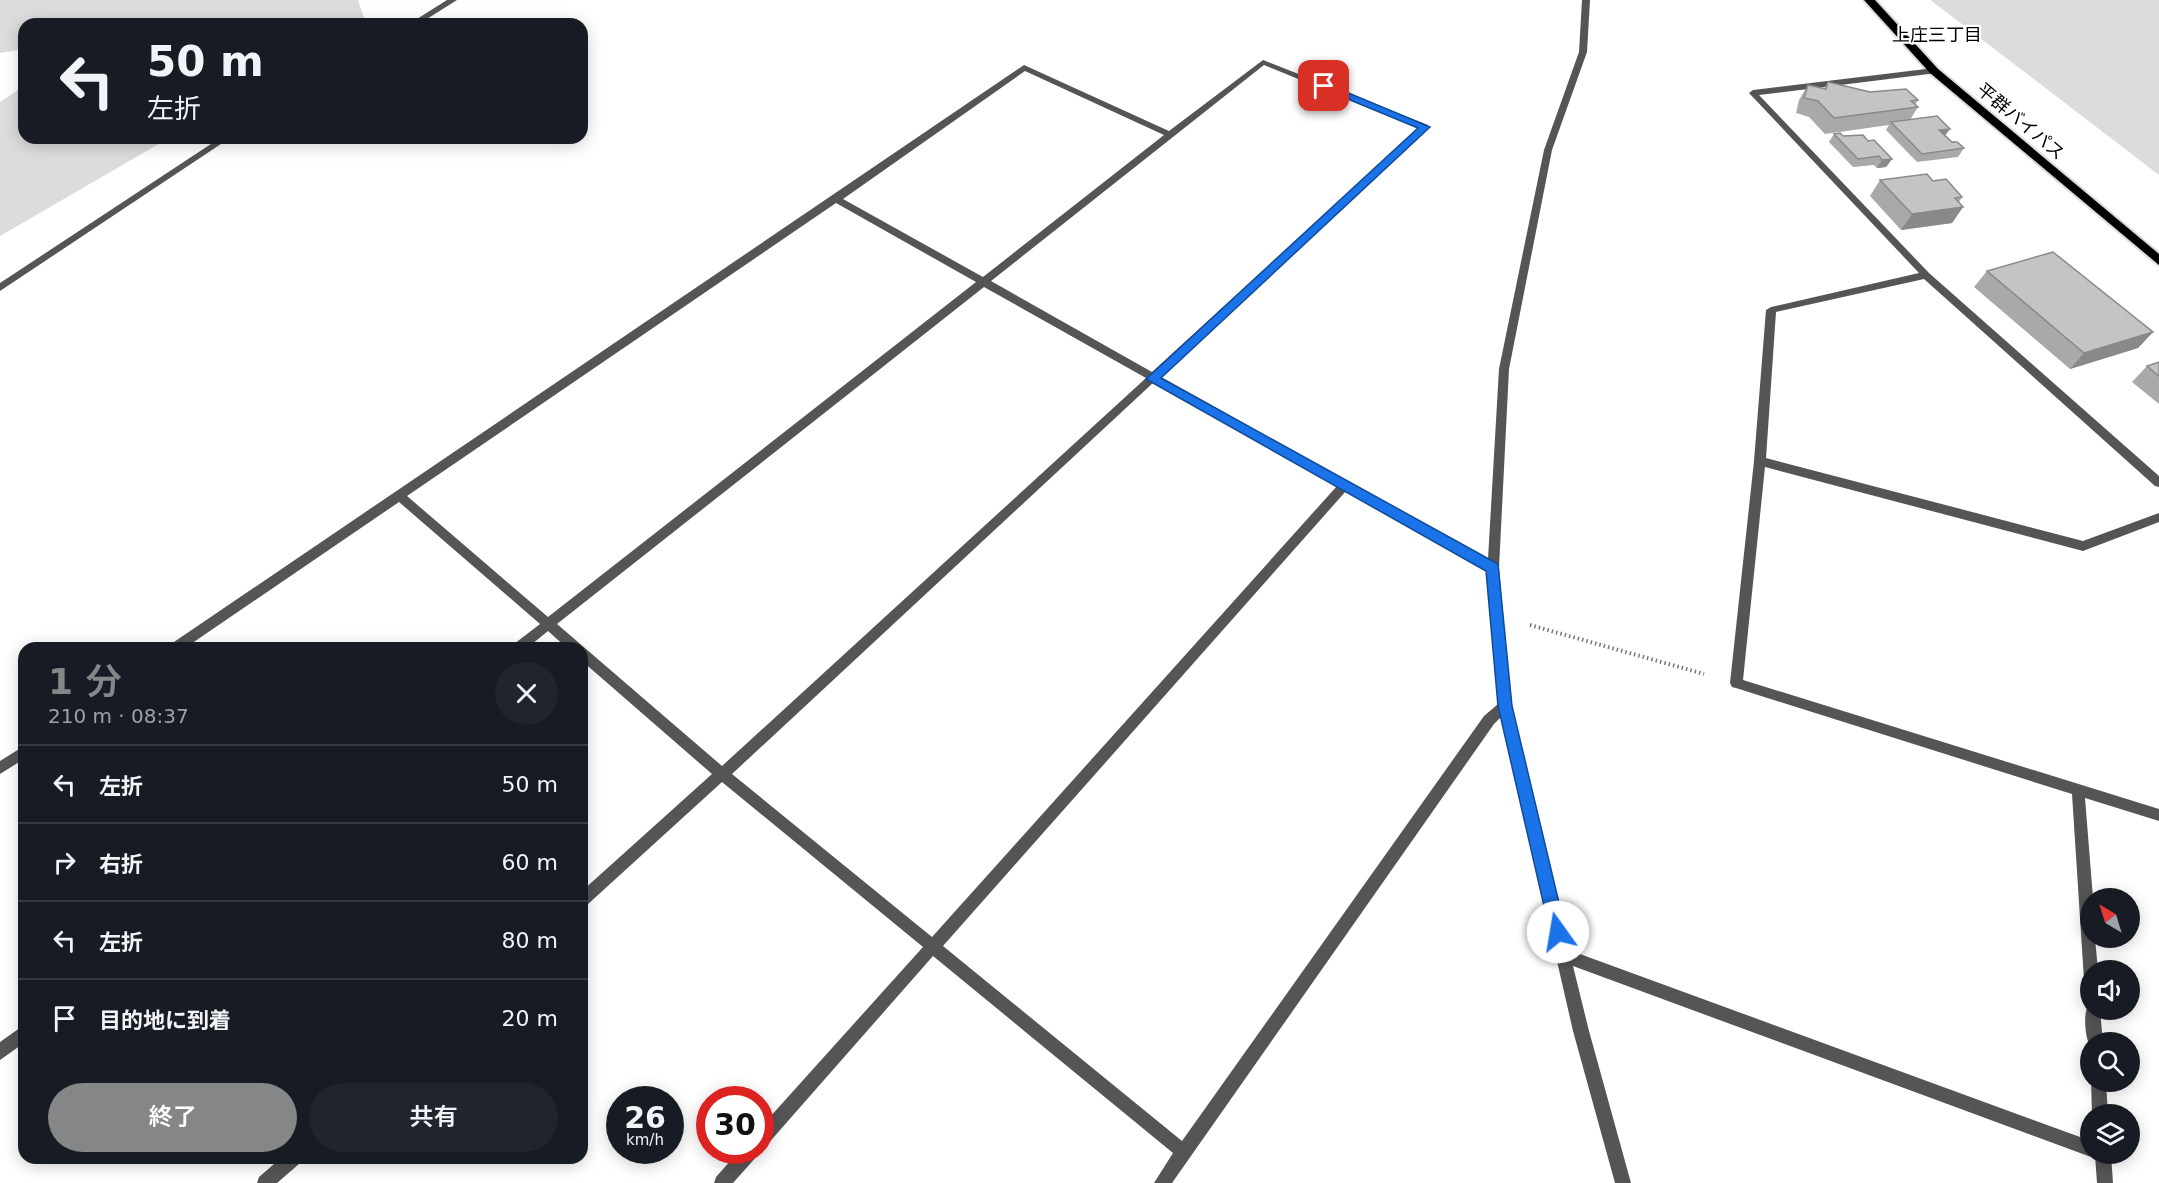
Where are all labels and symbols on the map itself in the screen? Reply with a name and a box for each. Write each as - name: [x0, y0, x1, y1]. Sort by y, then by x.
- district label: 上庄三丁目: [1892, 24, 1982, 45]
- pin: [1298, 60, 1349, 111]
- street label: 平群バイパス: [1973, 78, 2069, 164]
- north arrow: [2080, 888, 2140, 948]
- position arrow: [1526, 900, 1590, 964]
- speed limit sign: 30: [696, 1086, 774, 1164]

